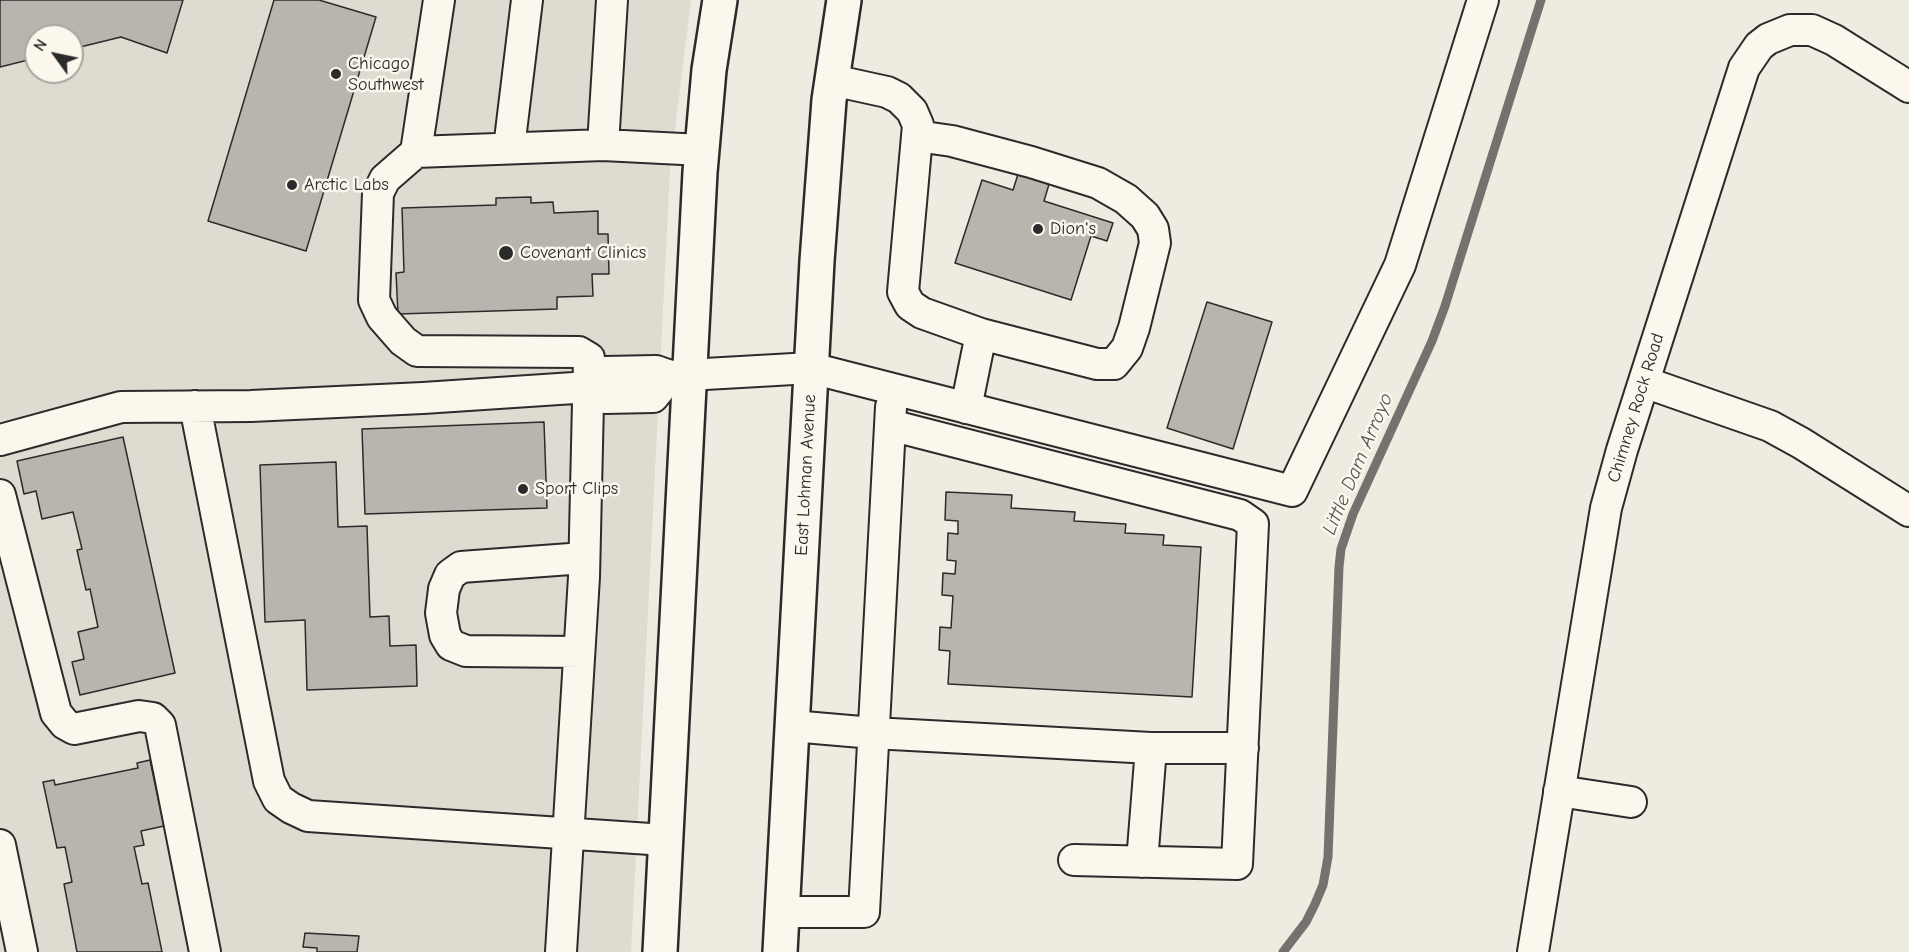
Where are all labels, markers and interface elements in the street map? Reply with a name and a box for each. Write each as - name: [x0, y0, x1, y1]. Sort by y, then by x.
- north arrow: [24, 24, 84, 84]
- text: N: [30, 36, 51, 55]
- place label: Chicago Southwest: [348, 53, 424, 96]
- marker: Chicago Southwest: [329, 67, 343, 81]
- place label: Arctic Labs: [304, 174, 389, 196]
- marker: Arctic Labs: [285, 178, 299, 192]
- place label: Dion's: [1050, 218, 1096, 240]
- marker: Dion's: [1031, 222, 1045, 236]
- place label: Covenant Clinics: [520, 242, 646, 264]
- marker: Covenant Clinics: [497, 244, 515, 262]
- street label: Chimney Rock Road: [1603, 331, 1669, 485]
- water label: Little Dam Arroyo: [1317, 390, 1399, 538]
- street label: East Lohman Avenue: [791, 394, 821, 556]
- place label: Sport Clips: [535, 478, 618, 500]
- marker: Sport Clips: [516, 482, 530, 496]

